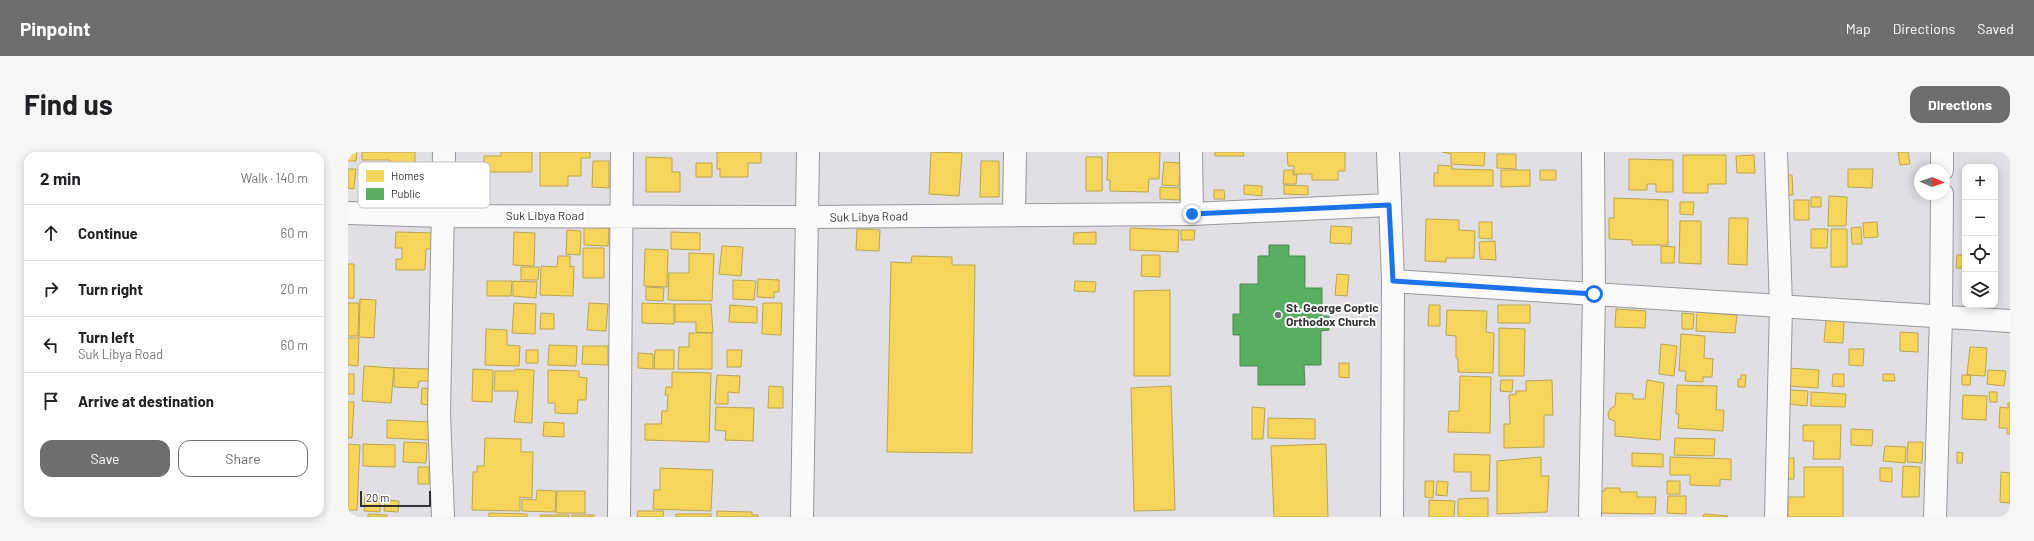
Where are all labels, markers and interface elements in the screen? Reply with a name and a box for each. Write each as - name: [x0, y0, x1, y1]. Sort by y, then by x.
- text: Pinpoint: [20, 17, 90, 40]
- text: Map: [1846, 20, 1871, 37]
- text: Directions: [1893, 20, 1955, 37]
- text: Saved: [1977, 20, 2014, 37]
- button: Directions: [1910, 86, 2010, 123]
- text: Find us: [24, 87, 113, 121]
- legend: [358, 162, 490, 208]
- north arrow: [1914, 164, 1950, 200]
- map controls: [1962, 164, 1998, 308]
- button: +: [1962, 164, 1998, 200]
- text: 2 min: [40, 168, 81, 188]
- text: Homes: [391, 169, 424, 182]
- text: Walk · 140 m: [241, 170, 308, 186]
- text: Public: [391, 187, 421, 200]
- button: −: [1962, 200, 1998, 236]
- route end: [1183, 205, 1201, 223]
- street label: Suk Libya Road: [506, 208, 584, 222]
- street label: Suk Libya Road: [830, 208, 908, 224]
- icon: ahead: [40, 222, 62, 244]
- text: Continue: [78, 224, 138, 242]
- text: 60 m: [281, 225, 308, 241]
- button: locate: [1962, 236, 1998, 272]
- button: layers: [1962, 272, 1998, 308]
- icon: right: [40, 278, 62, 300]
- text: Turn right: [78, 280, 143, 298]
- text: 20 m: [280, 281, 308, 297]
- route start: [1585, 285, 1603, 303]
- place label: St. George Coptic Orthodox Church: [1286, 300, 1379, 328]
- marker: St. George Coptic Orthodox Church: [1273, 310, 1283, 320]
- text: Turn left: [78, 328, 134, 346]
- icon: left: [40, 334, 62, 356]
- text: 60 m: [281, 337, 308, 353]
- text: Suk Libya Road: [78, 346, 163, 362]
- icon: arrive: [40, 390, 62, 412]
- text: Arrive at destination: [78, 392, 214, 410]
- button: Save: [40, 440, 170, 477]
- button: Share: [178, 440, 308, 477]
- scale bar: [360, 489, 431, 508]
- text: 20 m: [366, 491, 389, 504]

